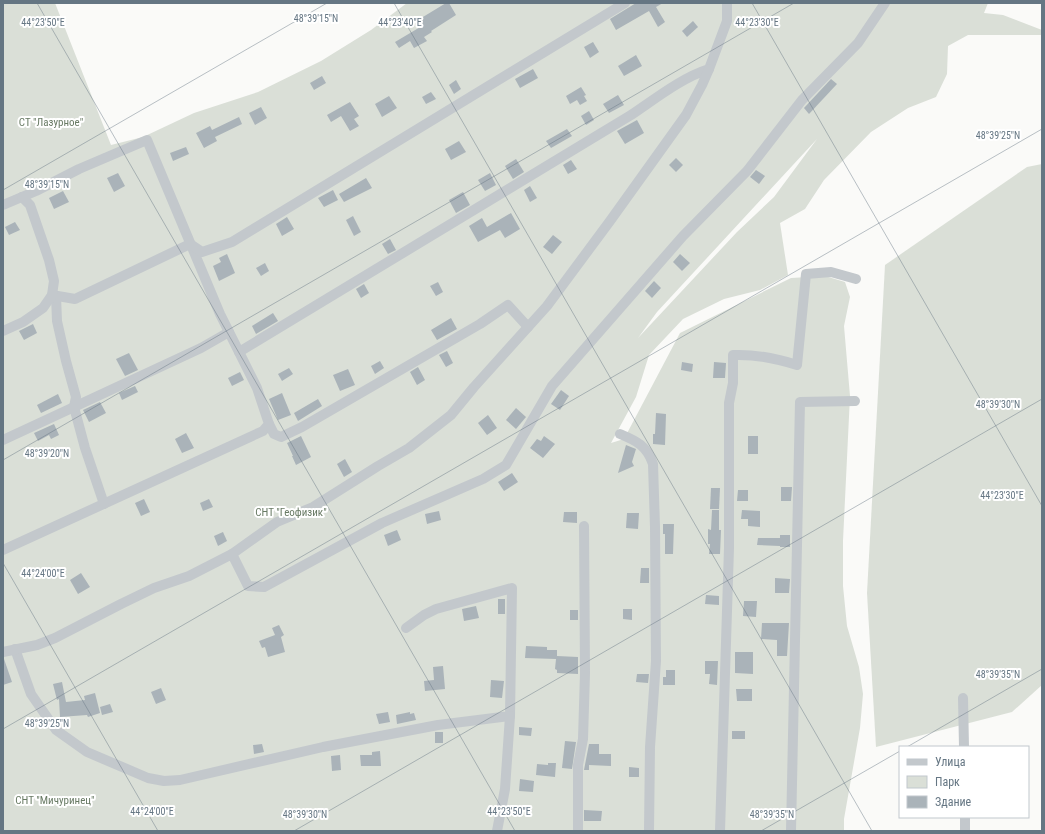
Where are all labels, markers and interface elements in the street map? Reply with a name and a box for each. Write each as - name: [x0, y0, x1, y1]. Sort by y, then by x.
- text: 48°39'15"N: [294, 13, 338, 24]
- text: 44°23'50"E: [21, 17, 65, 28]
- text: 44°23'40"E: [378, 17, 422, 28]
- text: 44°23'30"E: [735, 17, 779, 28]
- park label: СТ "Лазурное": [19, 116, 83, 129]
- text: 48°39'25"N: [976, 130, 1020, 141]
- text: 48°39'15"N: [25, 179, 69, 190]
- text: 48°39'30"N: [976, 399, 1020, 410]
- text: 48°39'20"N: [25, 448, 69, 459]
- text: 44°23'30"E: [980, 490, 1024, 501]
- park label: СНТ "Геофизик": [255, 506, 327, 519]
- text: 44°24'00"E: [21, 568, 65, 579]
- text: 48°39'35"N: [976, 669, 1020, 680]
- text: 48°39'25"N: [25, 718, 69, 729]
- legend: [899, 746, 1029, 818]
- text: Улица: [935, 755, 966, 769]
- text: Парк: [935, 775, 960, 789]
- park label: СНТ "Мичуринец": [15, 794, 95, 807]
- text: Здание: [935, 795, 972, 809]
- text: 44°24'00"E: [130, 806, 174, 817]
- text: 44°23'50"E: [487, 806, 531, 817]
- text: 48°39'30"N: [283, 809, 327, 820]
- text: 48°39'35"N: [750, 809, 794, 820]

